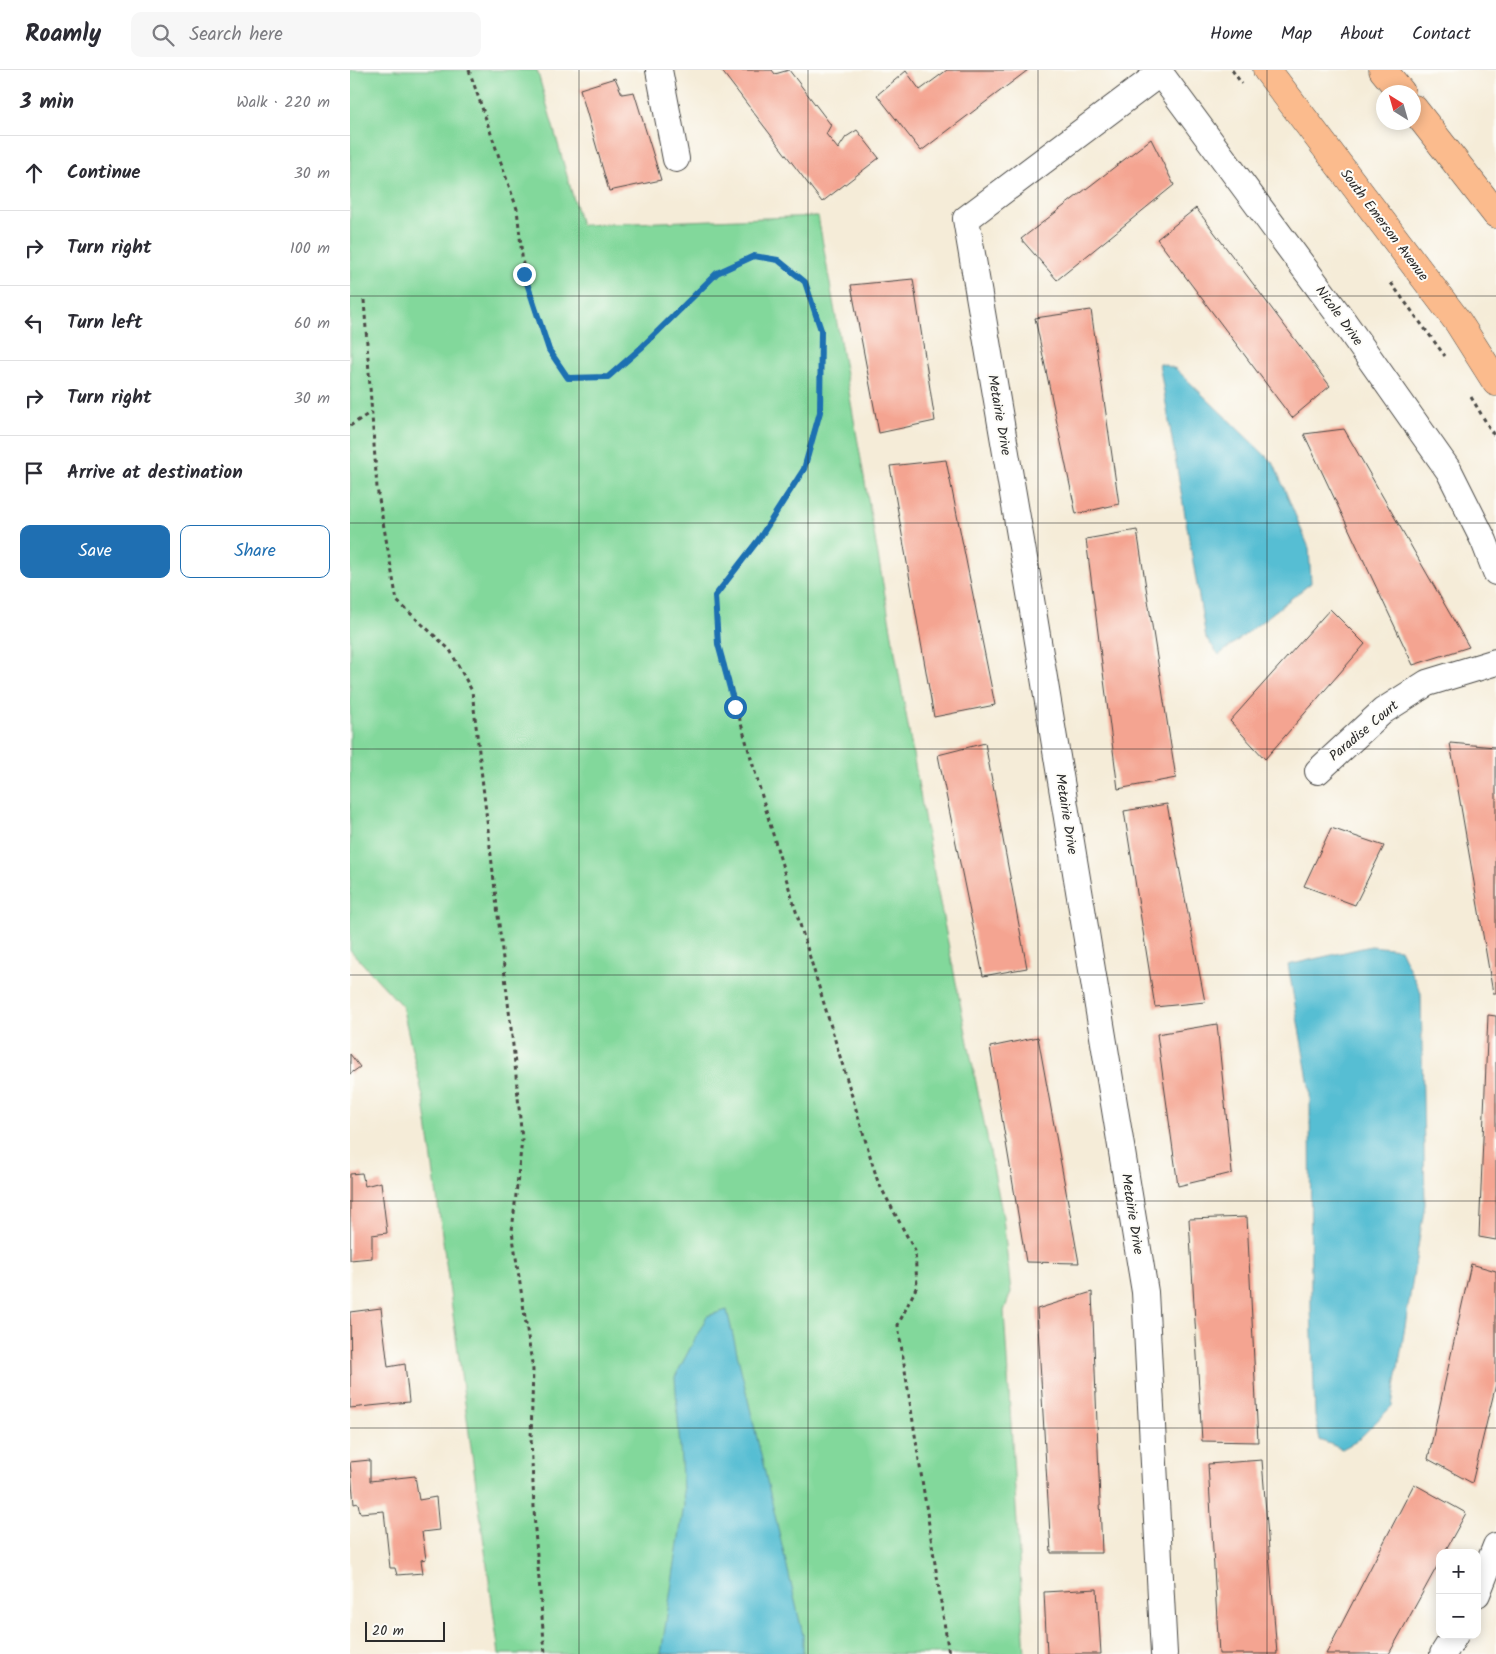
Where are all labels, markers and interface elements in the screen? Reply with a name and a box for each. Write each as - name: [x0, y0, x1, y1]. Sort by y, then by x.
- search box: [131, 12, 481, 57]
- text: Roamly: [25, 15, 101, 54]
- text: Search here: [189, 20, 283, 50]
- text: Home: [1210, 20, 1253, 49]
- text: Map: [1281, 20, 1312, 49]
- text: About: [1340, 20, 1384, 49]
- text: Contact: [1412, 20, 1471, 49]
- icon: search: [149, 21, 177, 49]
- north arrow: [1376, 85, 1421, 130]
- text: 3 min: [20, 86, 74, 119]
- text: Walk · 220 m: [236, 90, 330, 115]
- text: Continue: [67, 158, 140, 188]
- icon: ahead: [20, 159, 48, 187]
- text: 30 m: [294, 161, 330, 186]
- street label: South Emerson Avenue: [1334, 164, 1434, 286]
- text: Turn right: [67, 233, 152, 263]
- icon: right: [20, 234, 48, 262]
- text: 100 m: [290, 236, 330, 261]
- route end: [513, 263, 536, 286]
- street label: Nicole Drive: [1310, 281, 1369, 351]
- text: Turn left: [67, 308, 142, 338]
- icon: left: [20, 309, 48, 337]
- text: 60 m: [294, 311, 330, 336]
- street label: Metairie Drive: [981, 373, 1017, 458]
- text: Turn right: [67, 383, 152, 413]
- icon: right: [20, 384, 48, 412]
- text: 30 m: [294, 386, 330, 411]
- text: Arrive at destination: [67, 458, 243, 488]
- icon: arrive: [20, 459, 48, 487]
- button: Save: [20, 525, 170, 578]
- button: Share: [180, 525, 330, 578]
- street label: Paradise Court: [1324, 695, 1404, 767]
- route start: [724, 696, 747, 719]
- street label: Metairie Drive: [1049, 772, 1083, 857]
- street label: Metairie Drive: [1115, 1172, 1149, 1257]
- map controls: [1436, 1549, 1481, 1639]
- button: +: [1436, 1549, 1481, 1594]
- button: −: [1436, 1594, 1481, 1639]
- scale bar: [365, 1619, 445, 1642]
- text: 20 m: [372, 1620, 404, 1642]

